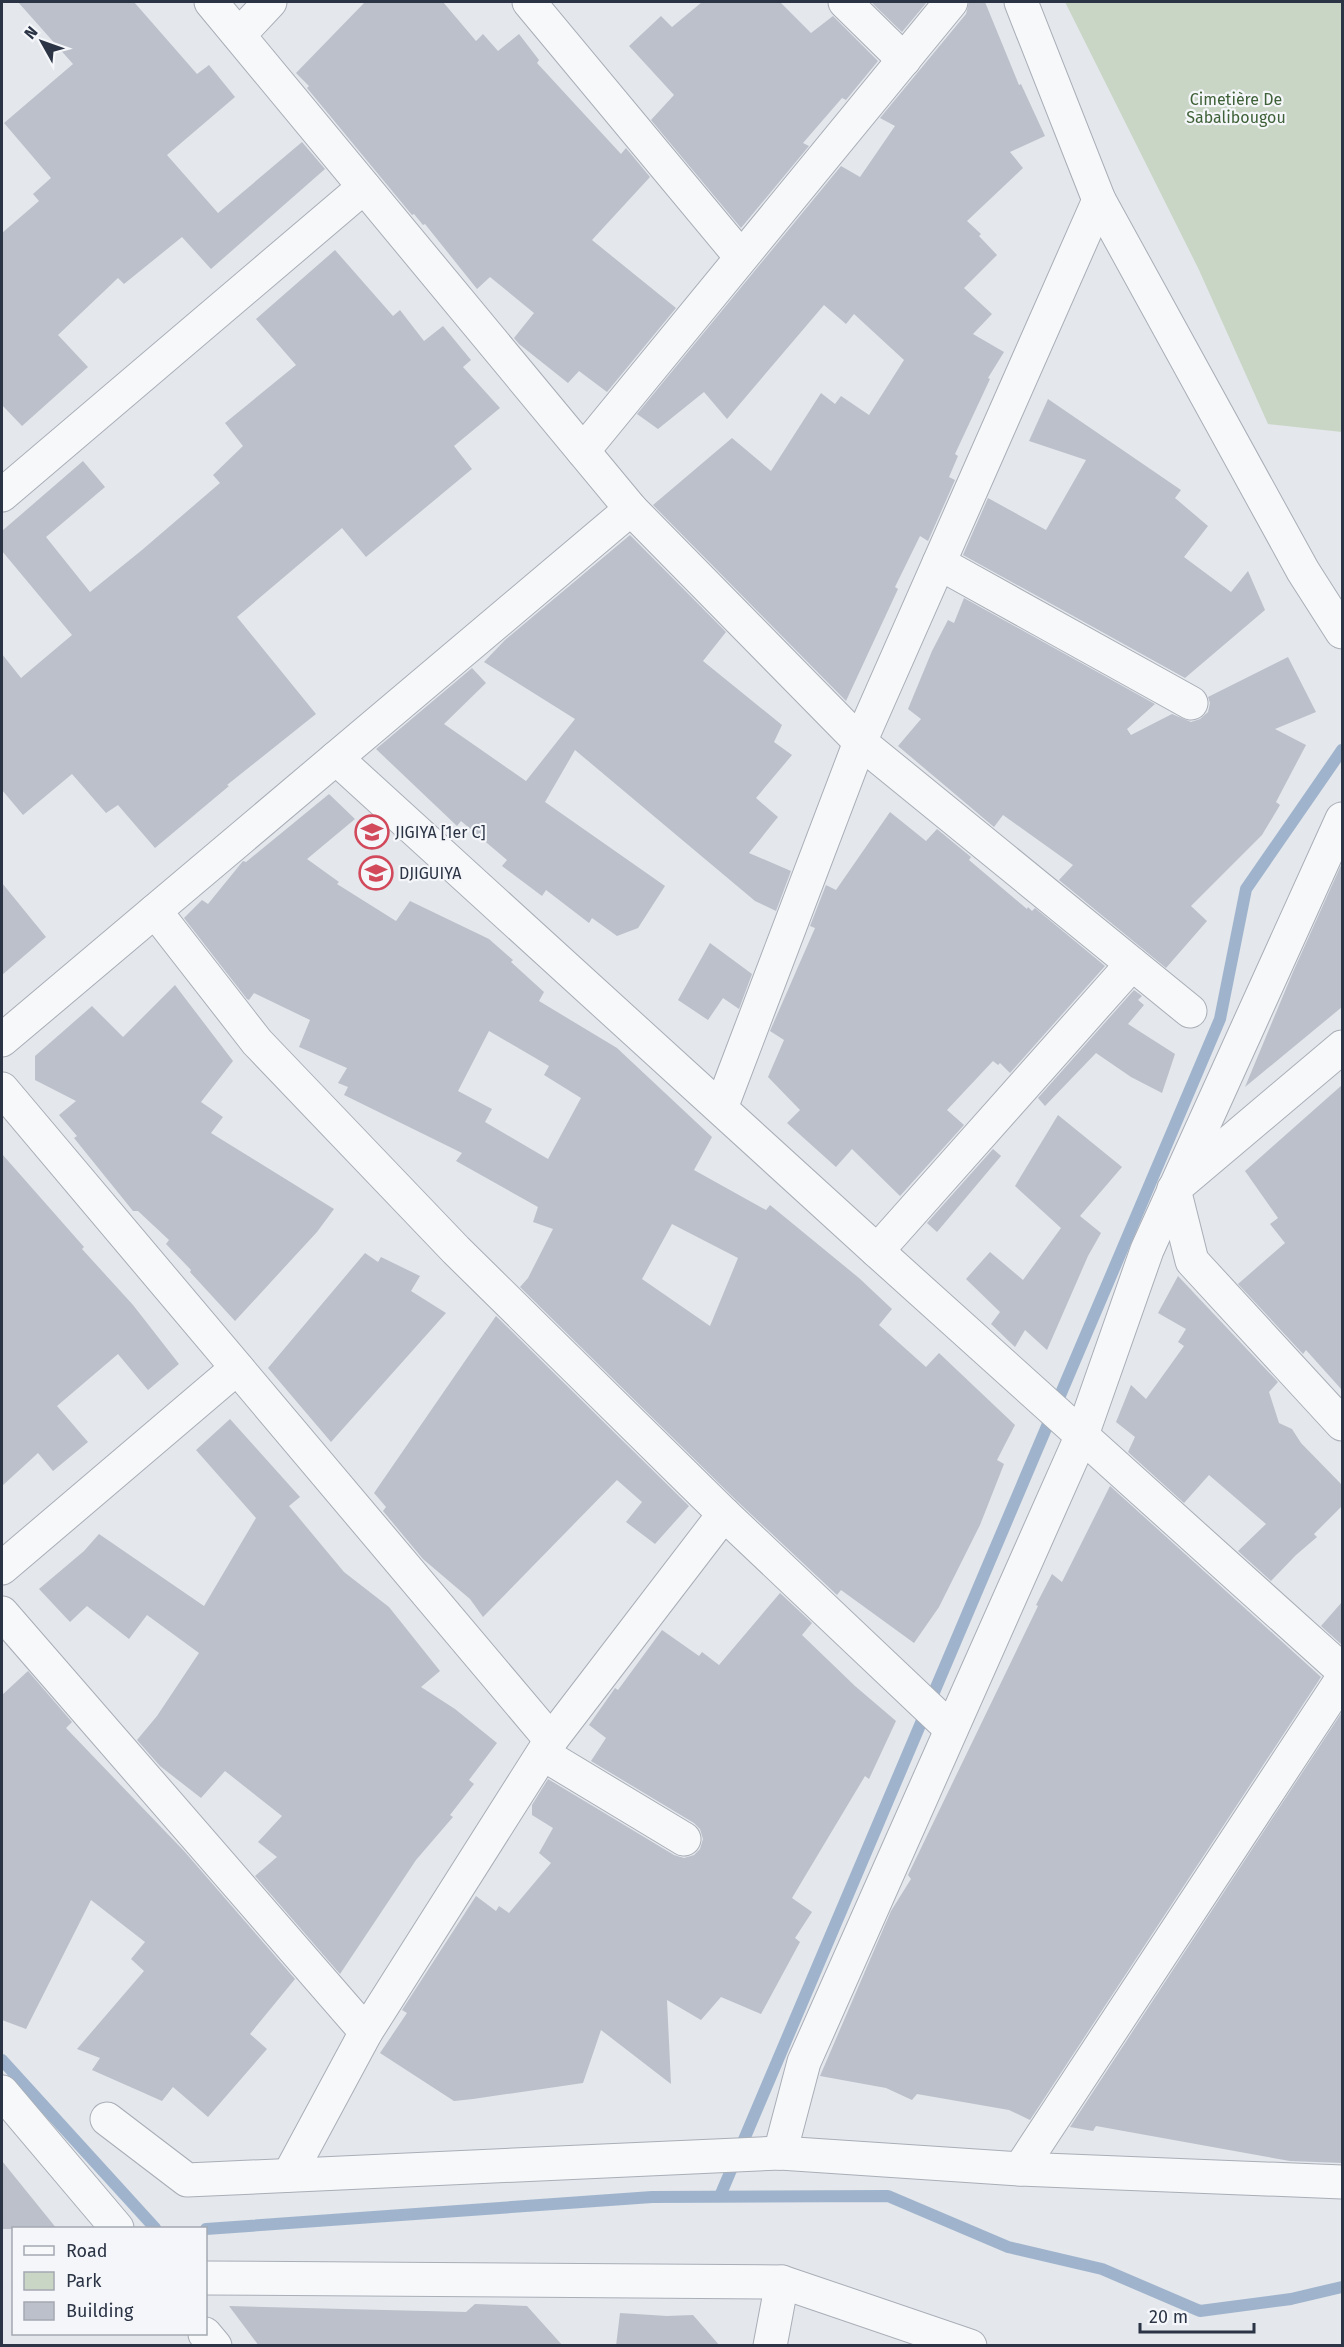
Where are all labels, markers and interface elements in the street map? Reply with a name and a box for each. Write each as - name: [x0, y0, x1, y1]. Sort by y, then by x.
- north arrow: [12, 12, 72, 72]
- text: N: [20, 23, 42, 43]
- park label: Cimetière De Sabalibougou: [1186, 90, 1286, 127]
- school or university icon: JIGIYA [1er C]: [354, 814, 390, 850]
- place label: JIGIYA [1er C]: [395, 823, 486, 842]
- school or university icon: DJIGUIYA: [358, 855, 394, 891]
- place label: DJIGUIYA: [399, 864, 462, 883]
- legend: [12, 2227, 207, 2335]
- text: Road: [66, 2240, 108, 2262]
- text: Park: [66, 2270, 102, 2292]
- scale bar: [1140, 2296, 1254, 2334]
- text: Building: [66, 2300, 134, 2322]
- text: 20 m: [1149, 2306, 1188, 2328]

